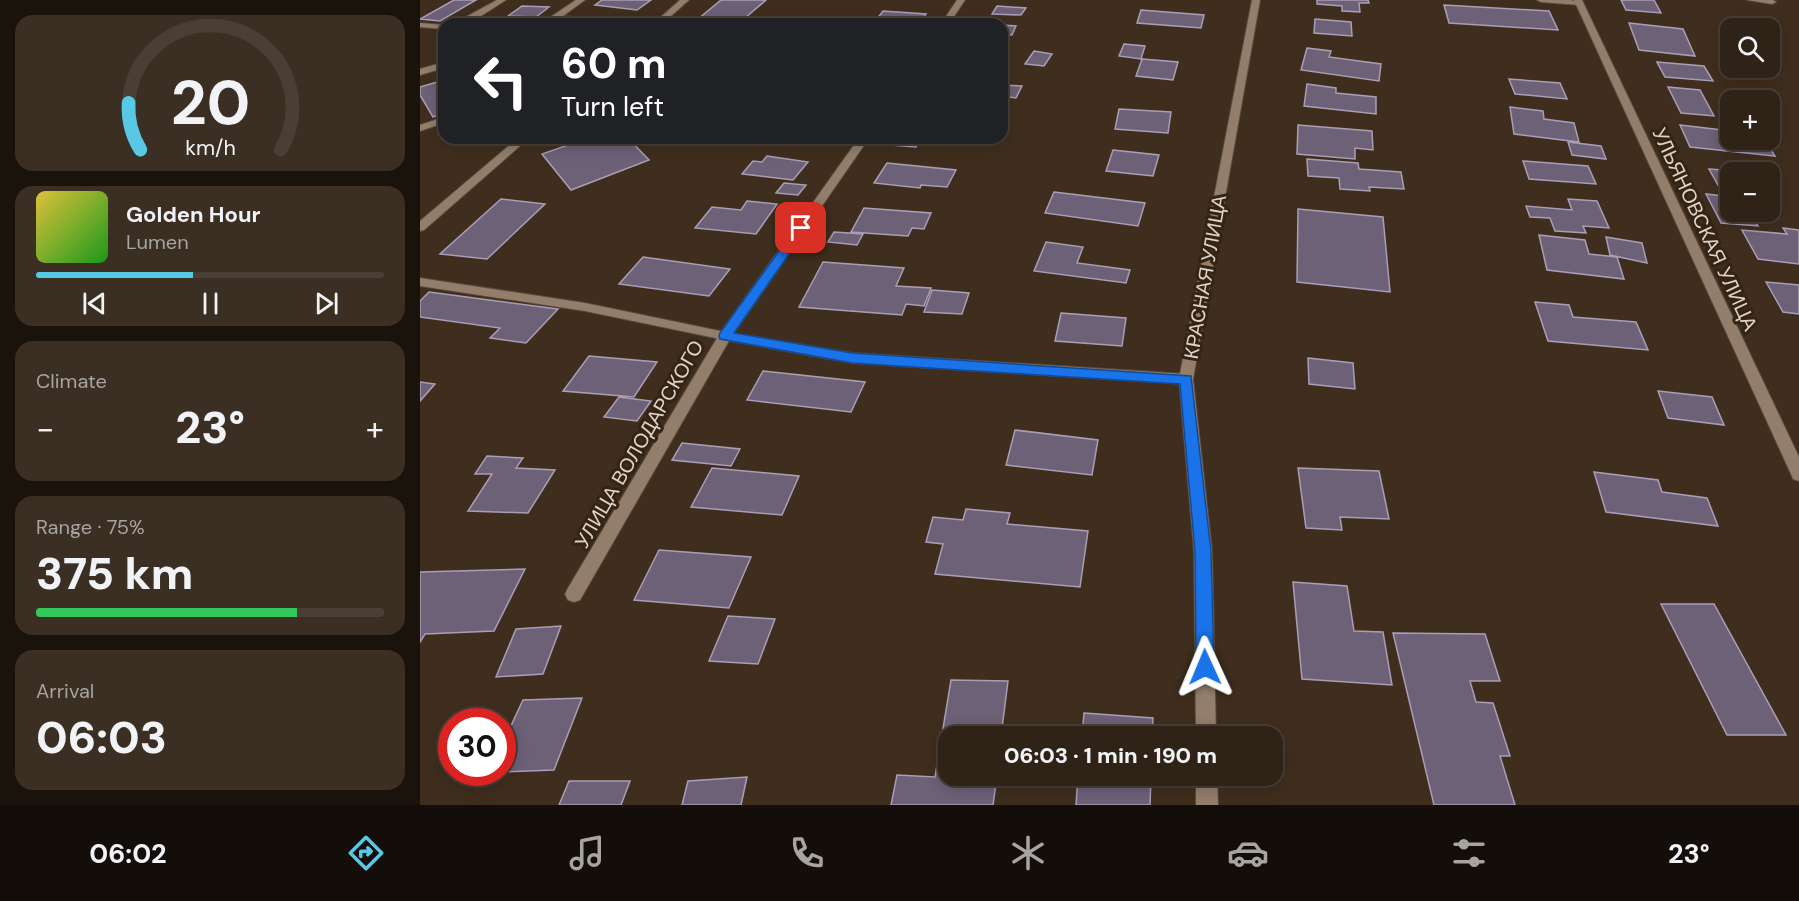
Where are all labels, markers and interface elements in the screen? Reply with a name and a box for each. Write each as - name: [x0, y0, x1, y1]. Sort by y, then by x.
- map controls: [1720, 18, 1780, 222]
- button: search: [1720, 18, 1780, 78]
- text: 60 m: [561, 36, 667, 91]
- icon: left: [462, 42, 540, 120]
- text: 20: [170, 62, 250, 143]
- text: Turn left: [561, 89, 664, 124]
- button: +: [1720, 90, 1780, 150]
- street label: УЛЬЯНОВСКАЯ УЛИЦА: [1646, 123, 1764, 335]
- text: km/h: [185, 134, 235, 162]
- button: −: [1720, 162, 1780, 222]
- street label: КРАСНАЯ УЛИЦА: [1178, 192, 1232, 361]
- text: Golden Hour: [126, 200, 261, 229]
- pin: [775, 202, 826, 253]
- icon: arrive: [784, 211, 817, 244]
- text: Lumen: [126, 229, 189, 255]
- icon: previous: [78, 287, 111, 320]
- icon: pause: [194, 287, 227, 320]
- icon: next: [310, 287, 343, 320]
- street label: УЛИЦА ВОЛОДАРСКОГО: [569, 335, 709, 553]
- text: Climate: [36, 368, 107, 394]
- text: 23°: [175, 398, 245, 457]
- text: −: [36, 407, 54, 450]
- text: +: [366, 407, 384, 450]
- text: Range · 75%: [36, 514, 145, 540]
- text: 375 km: [36, 544, 193, 603]
- position arrow: [1173, 635, 1237, 699]
- text: Arrival: [36, 678, 94, 704]
- text: 06:03: [36, 708, 167, 767]
- speed limit sign: 30: [438, 708, 516, 786]
- text: 06:03 · 1 min · 190 m: [1004, 741, 1217, 770]
- icon: directions: [345, 832, 387, 874]
- icon: music: [566, 832, 608, 874]
- icon: phone: [786, 832, 828, 874]
- icon: climate: [1007, 832, 1049, 874]
- icon: car: [1227, 832, 1269, 874]
- icon: filters: [1448, 832, 1490, 874]
- text: 06:02: [89, 836, 167, 871]
- text: 23°: [1668, 836, 1710, 871]

